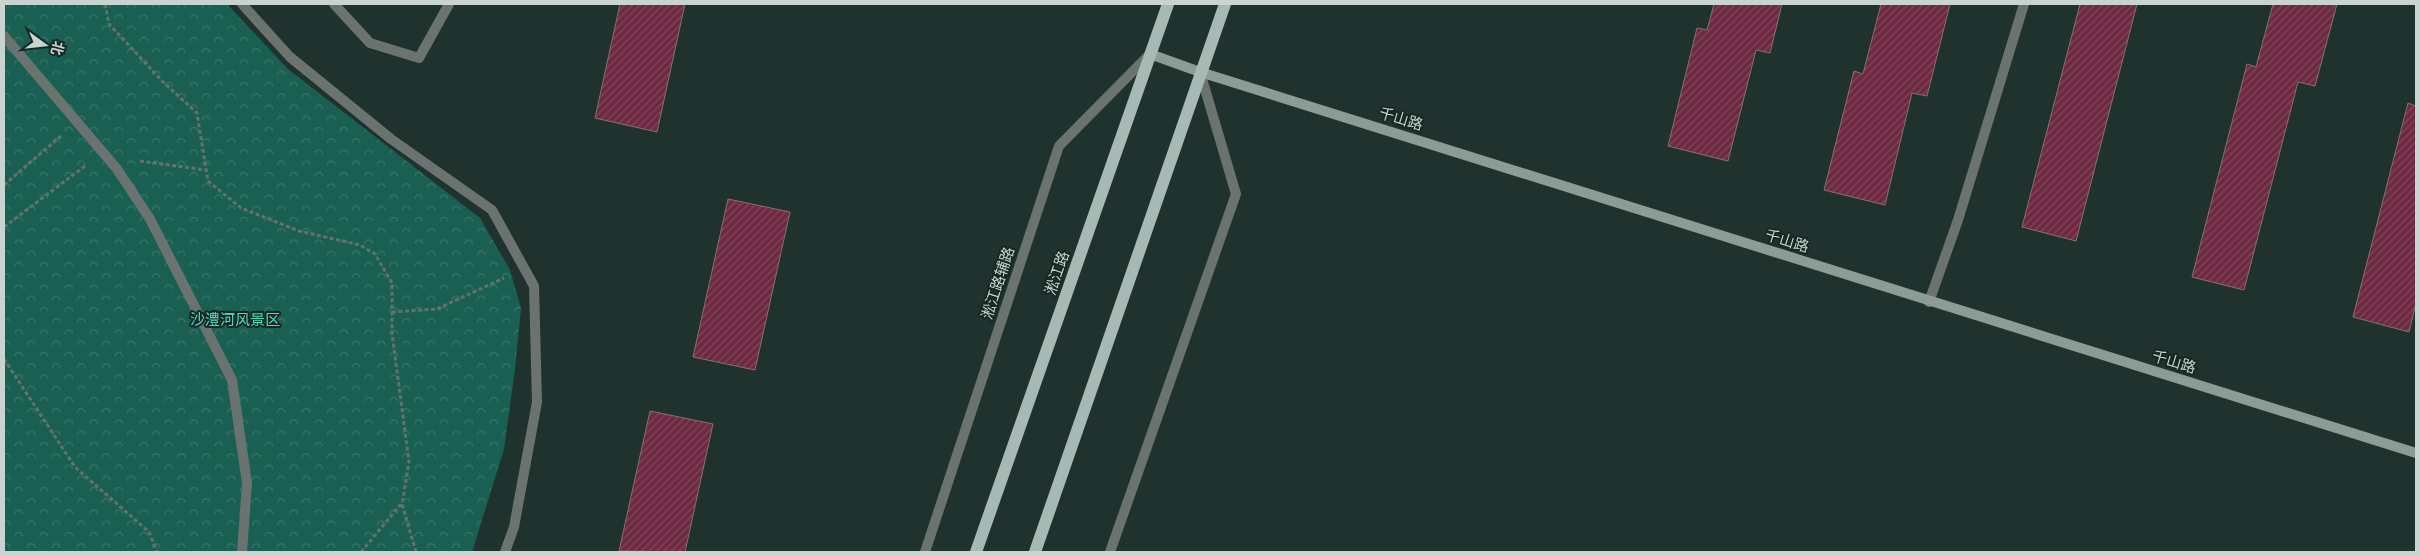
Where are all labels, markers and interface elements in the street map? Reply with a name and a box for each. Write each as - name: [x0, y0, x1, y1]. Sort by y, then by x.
- north arrow: [20, 20, 70, 70]
- text: 北: [46, 39, 68, 57]
- street label: 千山路: [1377, 103, 1425, 135]
- street label: 千山路: [1763, 225, 1811, 257]
- street label: 淞江路辅路: [977, 244, 1019, 322]
- street label: 淞江路: [1040, 248, 1074, 298]
- park label: 沙澧河风景区: [190, 310, 280, 330]
- street label: 千山路: [2150, 346, 2198, 378]

